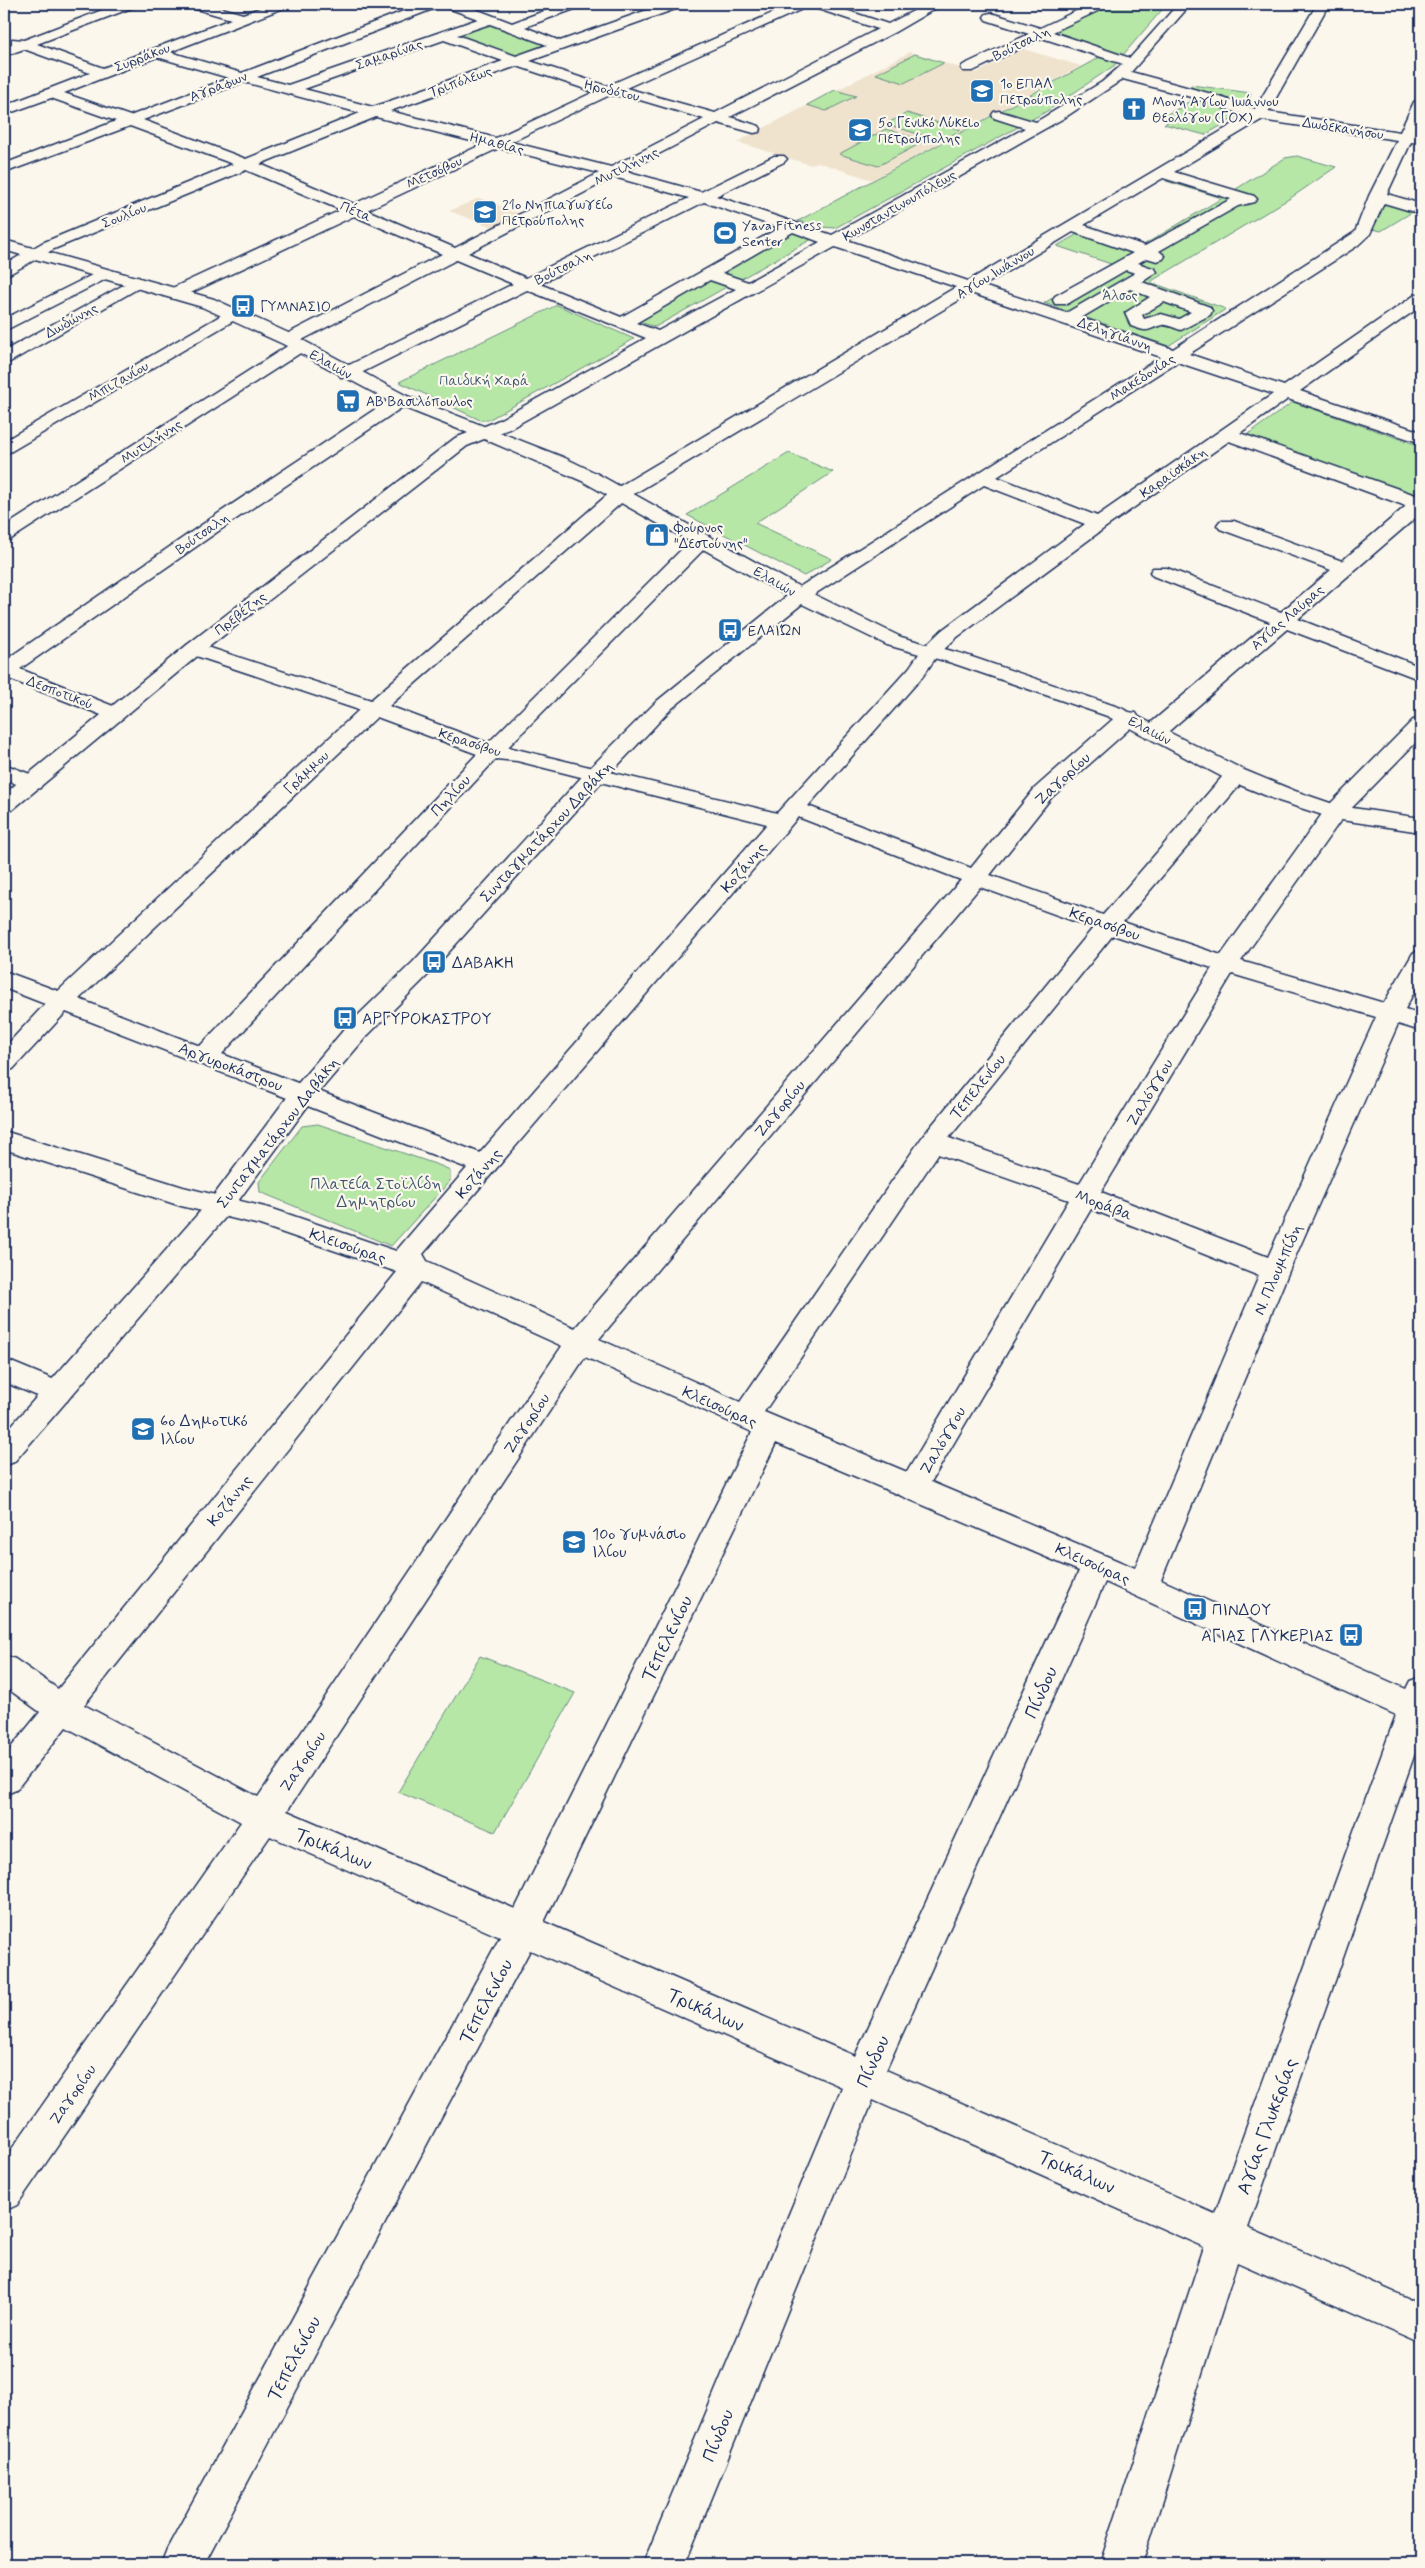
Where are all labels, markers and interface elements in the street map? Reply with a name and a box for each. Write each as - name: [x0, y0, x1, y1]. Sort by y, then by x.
- street label: Βούτσαλη: [990, 22, 1053, 65]
- street label: Σαμαρίνας: [354, 35, 425, 75]
- street label: Συρράκου: [112, 39, 173, 77]
- street label: Τριπόλεως: [426, 62, 495, 102]
- street label: Αγράφων: [187, 68, 250, 106]
- place label: 1ο ΕΠΑΛ Πετρούπολης: [1000, 75, 1082, 109]
- street label: Ηροδότου: [582, 76, 641, 106]
- school or university icon: 1ο ΕΠΑΛ Πετρούπολης: [969, 78, 995, 104]
- place label: Μονή Αγίου Ιωάννου Θεολόγου (ΓΟΧ): [1152, 93, 1279, 127]
- church icon: Μονή Αγίου Ιωάννου Θεολόγου (ΓΟΧ): [1121, 96, 1147, 122]
- place label: 5ο Γενικό Λύκειο Πετρούπολης: [878, 114, 979, 148]
- street label: Δωδεκανήσου: [1301, 114, 1385, 144]
- school or university icon: 5ο Γενικό Λύκειο Πετρούπολης: [847, 117, 873, 143]
- street label: Ημαθίας: [468, 129, 526, 159]
- street label: Μυτιλήνης: [591, 143, 662, 191]
- street label: Μετσόβου: [404, 152, 465, 194]
- street label: Κωνσταντινουπόλεως: [839, 166, 960, 246]
- street label: Πέτα: [337, 196, 374, 226]
- place label: 21ο Νηπιαγωγείο Πετρούπολης: [502, 196, 613, 230]
- street label: Σουλίου: [99, 199, 149, 233]
- school or university icon: 21ο Νηπιαγωγείο Πετρούπολης: [472, 199, 498, 225]
- place label: Yava Fitness Senter: [742, 217, 821, 251]
- sports icon: Yava Fitness Senter: [712, 220, 738, 246]
- street label: Αγίου Ιωάννου: [953, 242, 1038, 303]
- street label: Βούτσαλη: [532, 246, 595, 289]
- park label: Άλσος: [1102, 287, 1138, 305]
- bus stop icon: ΓΥΜΝΑΣΙΟ: [230, 293, 256, 319]
- place label: ΓΥΜΝΑΣΙΟ: [260, 298, 331, 316]
- street label: Δωδώνης: [42, 299, 101, 343]
- street label: Δεληγιάννη: [1075, 314, 1155, 356]
- street label: Ελαιών: [306, 346, 355, 384]
- street label: Μακεδονίας: [1106, 350, 1179, 406]
- street label: Μπιζανίου: [85, 357, 152, 406]
- park label: Παιδική Χαρά: [439, 372, 529, 390]
- supermarket icon: ΑΒ Βασιλόπουλος: [335, 388, 361, 414]
- place label: ΑΒ Βασιλόπουλος: [366, 393, 473, 411]
- street label: Μυτιλήνης: [117, 415, 186, 468]
- street label: Καραϊσκάκη: [1137, 443, 1211, 502]
- street label: Βούτσαλη: [172, 509, 233, 559]
- place label: Φούρνος "Δεστούνης": [673, 519, 748, 553]
- shop icon: Φούρνος "Δεστούνης": [644, 522, 670, 548]
- street label: Ελαιών: [750, 563, 799, 601]
- street label: Αγίας Λαύρας: [1247, 581, 1328, 654]
- street label: Πρεβέζης: [210, 587, 270, 640]
- bus stop icon: ΕΛΑΙΏΝ: [717, 617, 743, 643]
- place label: ΕΛΑΙΏΝ: [748, 622, 801, 640]
- street label: Δεσποτικού: [24, 672, 96, 714]
- street label: Ελαιών: [1125, 712, 1174, 750]
- street label: Κερασόβου: [436, 724, 503, 761]
- street label: Γράμμου: [280, 747, 333, 798]
- street label: Ζαγορίου: [1031, 748, 1095, 810]
- street label: Συνταγματάρχου Δαβάκη: [476, 757, 618, 907]
- street label: Πηλίου: [426, 771, 476, 821]
- street label: Κοζάνης: [716, 838, 772, 898]
- street label: Κερασόβου: [1066, 902, 1143, 946]
- bus stop icon: ΔΑΒΑΚΗ: [421, 949, 447, 975]
- place label: ΔΑΒΑΚΗ: [452, 953, 514, 974]
- bus stop icon: ΑΡΓΥΡΟΚΑΣΤΡΟΥ: [332, 1005, 358, 1031]
- place label: ΑΡΓΥΡΟΚΑΣΤΡΟΥ: [362, 1009, 492, 1030]
- street label: Αργυροκάστρου: [175, 1038, 286, 1097]
- street label: Τεπελενίου: [945, 1050, 1011, 1124]
- street label: Συνταγματάρχου Δαβάκη: [212, 1053, 344, 1213]
- street label: Ζαλόγγου: [1122, 1055, 1179, 1130]
- street label: Ζαγορίου: [750, 1076, 810, 1142]
- street label: Κοζάνης: [451, 1144, 507, 1204]
- park label: Πλατεία Στοϊλίδη Δημητρίου: [310, 1174, 442, 1213]
- street label: Μοράβα: [1072, 1185, 1135, 1226]
- street label: N. Πλουμπίδη: [1249, 1221, 1308, 1318]
- street label: Κλεισούρας: [306, 1223, 389, 1269]
- street label: Κλεισούρας: [679, 1381, 760, 1433]
- street label: Ζαγορίου: [499, 1389, 555, 1458]
- street label: Ζαλόγγου: [915, 1403, 971, 1479]
- place label: 6ο Δημοτικό Ιλίου: [160, 1411, 248, 1450]
- school or university icon: 6ο Δημοτικό Ιλίου: [130, 1416, 156, 1442]
- street label: Κοζάνης: [203, 1471, 257, 1531]
- place label: 10ο γυμνάσιο Ιλίου: [592, 1524, 686, 1563]
- school or university icon: 10ο γυμνάσιο Ιλίου: [561, 1529, 587, 1555]
- street label: Κλεισούρας: [1052, 1538, 1133, 1590]
- street label: Τεπελενίου: [636, 1591, 699, 1686]
- bus stop icon: ΠΙΝΔΟΥ: [1182, 1596, 1208, 1622]
- place label: ΠΙΝΔΟΥ: [1212, 1600, 1271, 1621]
- bus stop icon: ΑΓΙΑΣ ΓΛΥΚΕΡΙΑΣ: [1338, 1622, 1364, 1648]
- place label: ΑΓΙΑΣ ΓΛΥΚΕΡΙΑΣ: [1201, 1626, 1334, 1647]
- street label: Πίνδου: [1019, 1663, 1064, 1723]
- street label: Ζαγορίου: [275, 1727, 331, 1796]
- street label: Τρικάλων: [291, 1822, 376, 1877]
- street label: Τεπελενίου: [453, 1955, 519, 2049]
- street label: Τρικάλων: [663, 1982, 748, 2038]
- street label: Πίνδου: [851, 2032, 896, 2092]
- street label: Αγίας Γλυκερίας: [1231, 2055, 1304, 2198]
- street label: Ζαγορίου: [45, 2061, 102, 2129]
- street label: Τρικάλων: [1034, 2144, 1119, 2200]
- street label: Τεπελενίου: [261, 2312, 327, 2406]
- street label: Πίνδου: [697, 2406, 740, 2466]

